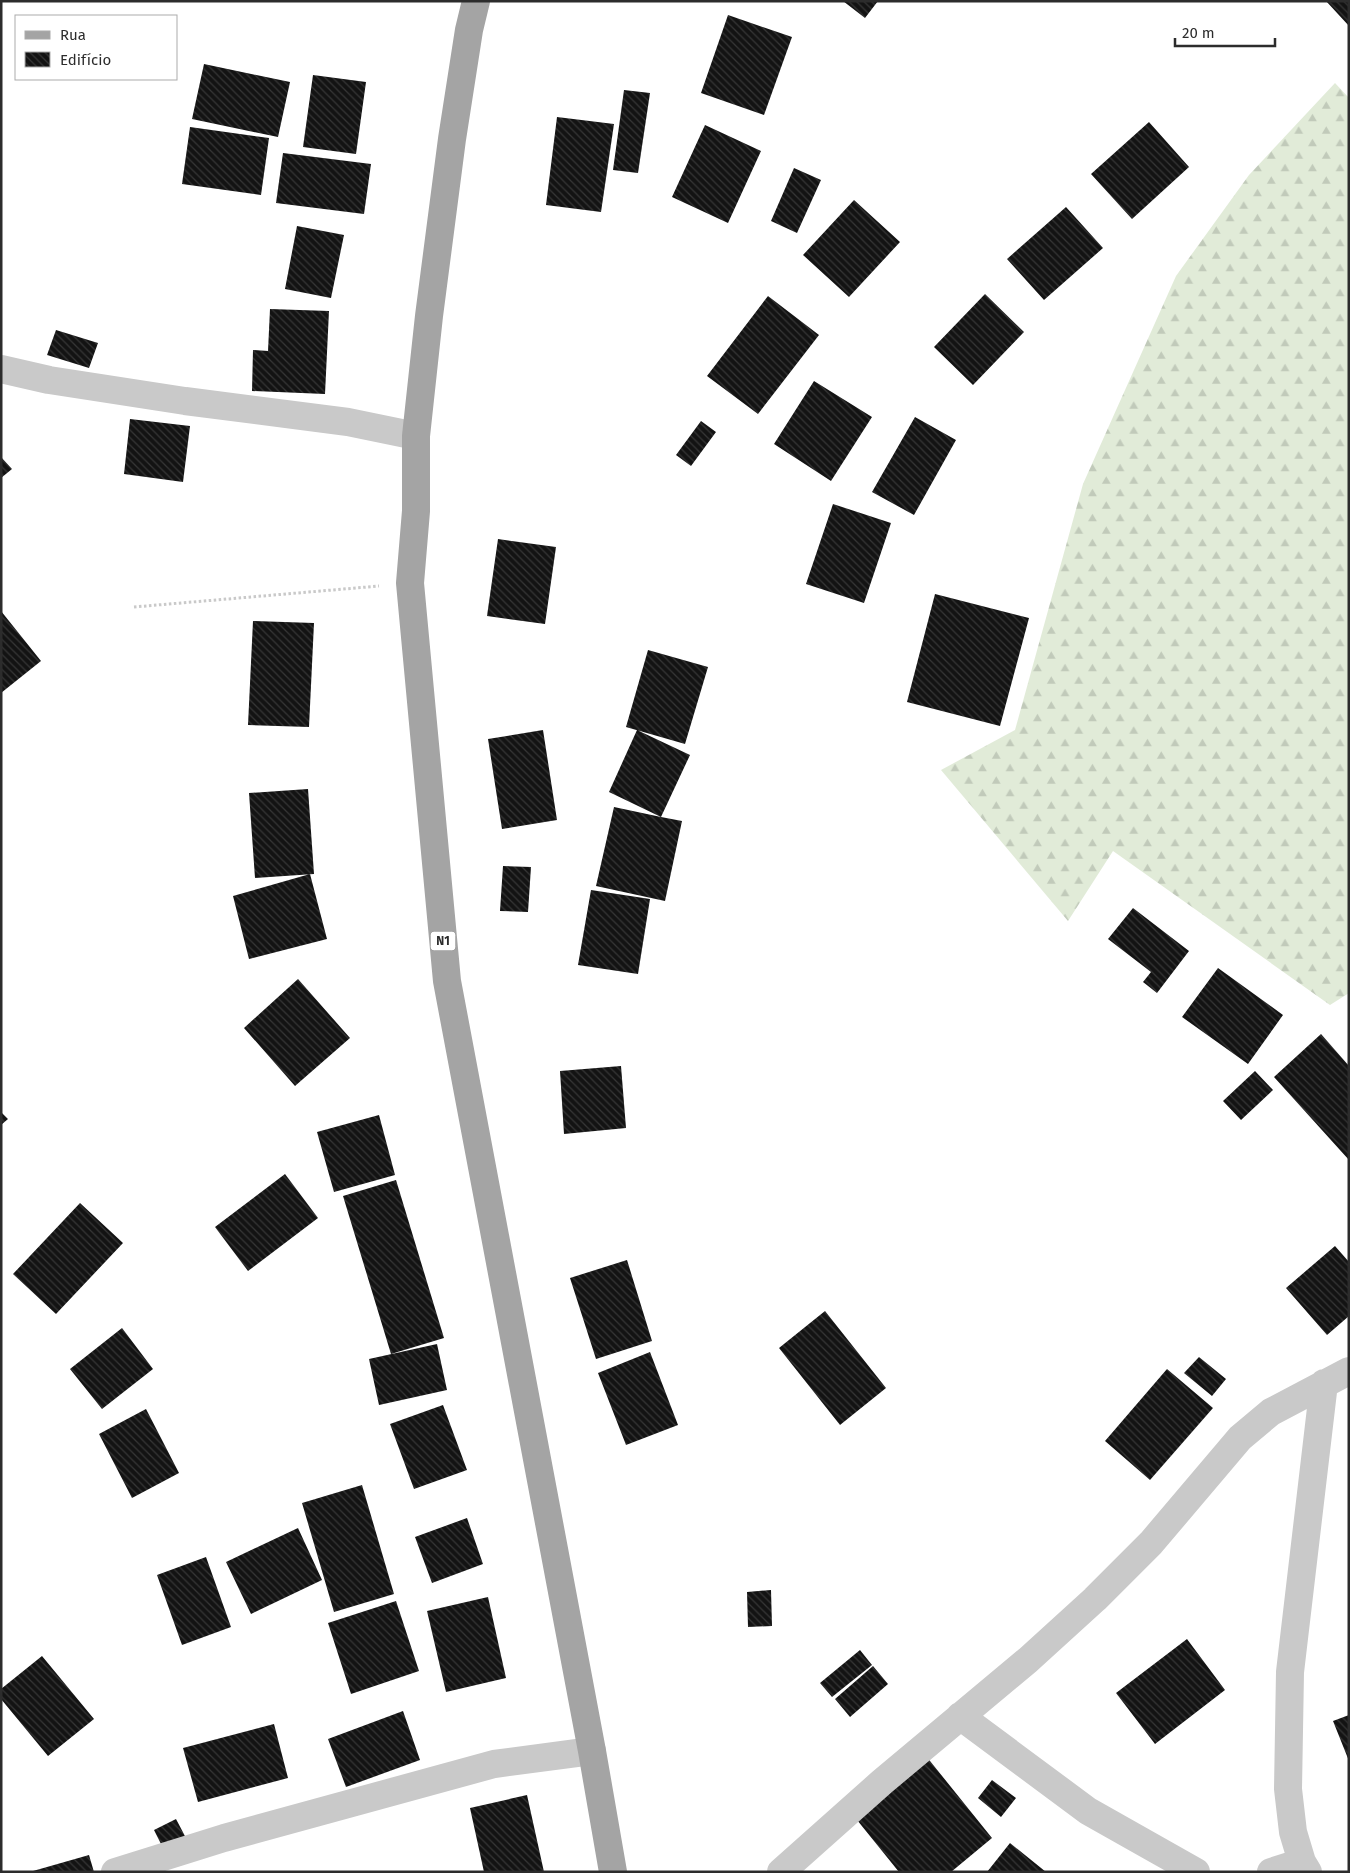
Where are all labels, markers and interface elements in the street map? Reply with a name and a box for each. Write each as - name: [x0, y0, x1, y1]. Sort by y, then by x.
- legend: [15, 15, 178, 80]
- scale bar: [1175, 15, 1275, 47]
- text: 20 m: [1182, 24, 1215, 42]
- text: Rua: [60, 26, 86, 44]
- text: Edifício: [60, 51, 111, 69]
- road number: N1: [430, 931, 456, 950]

